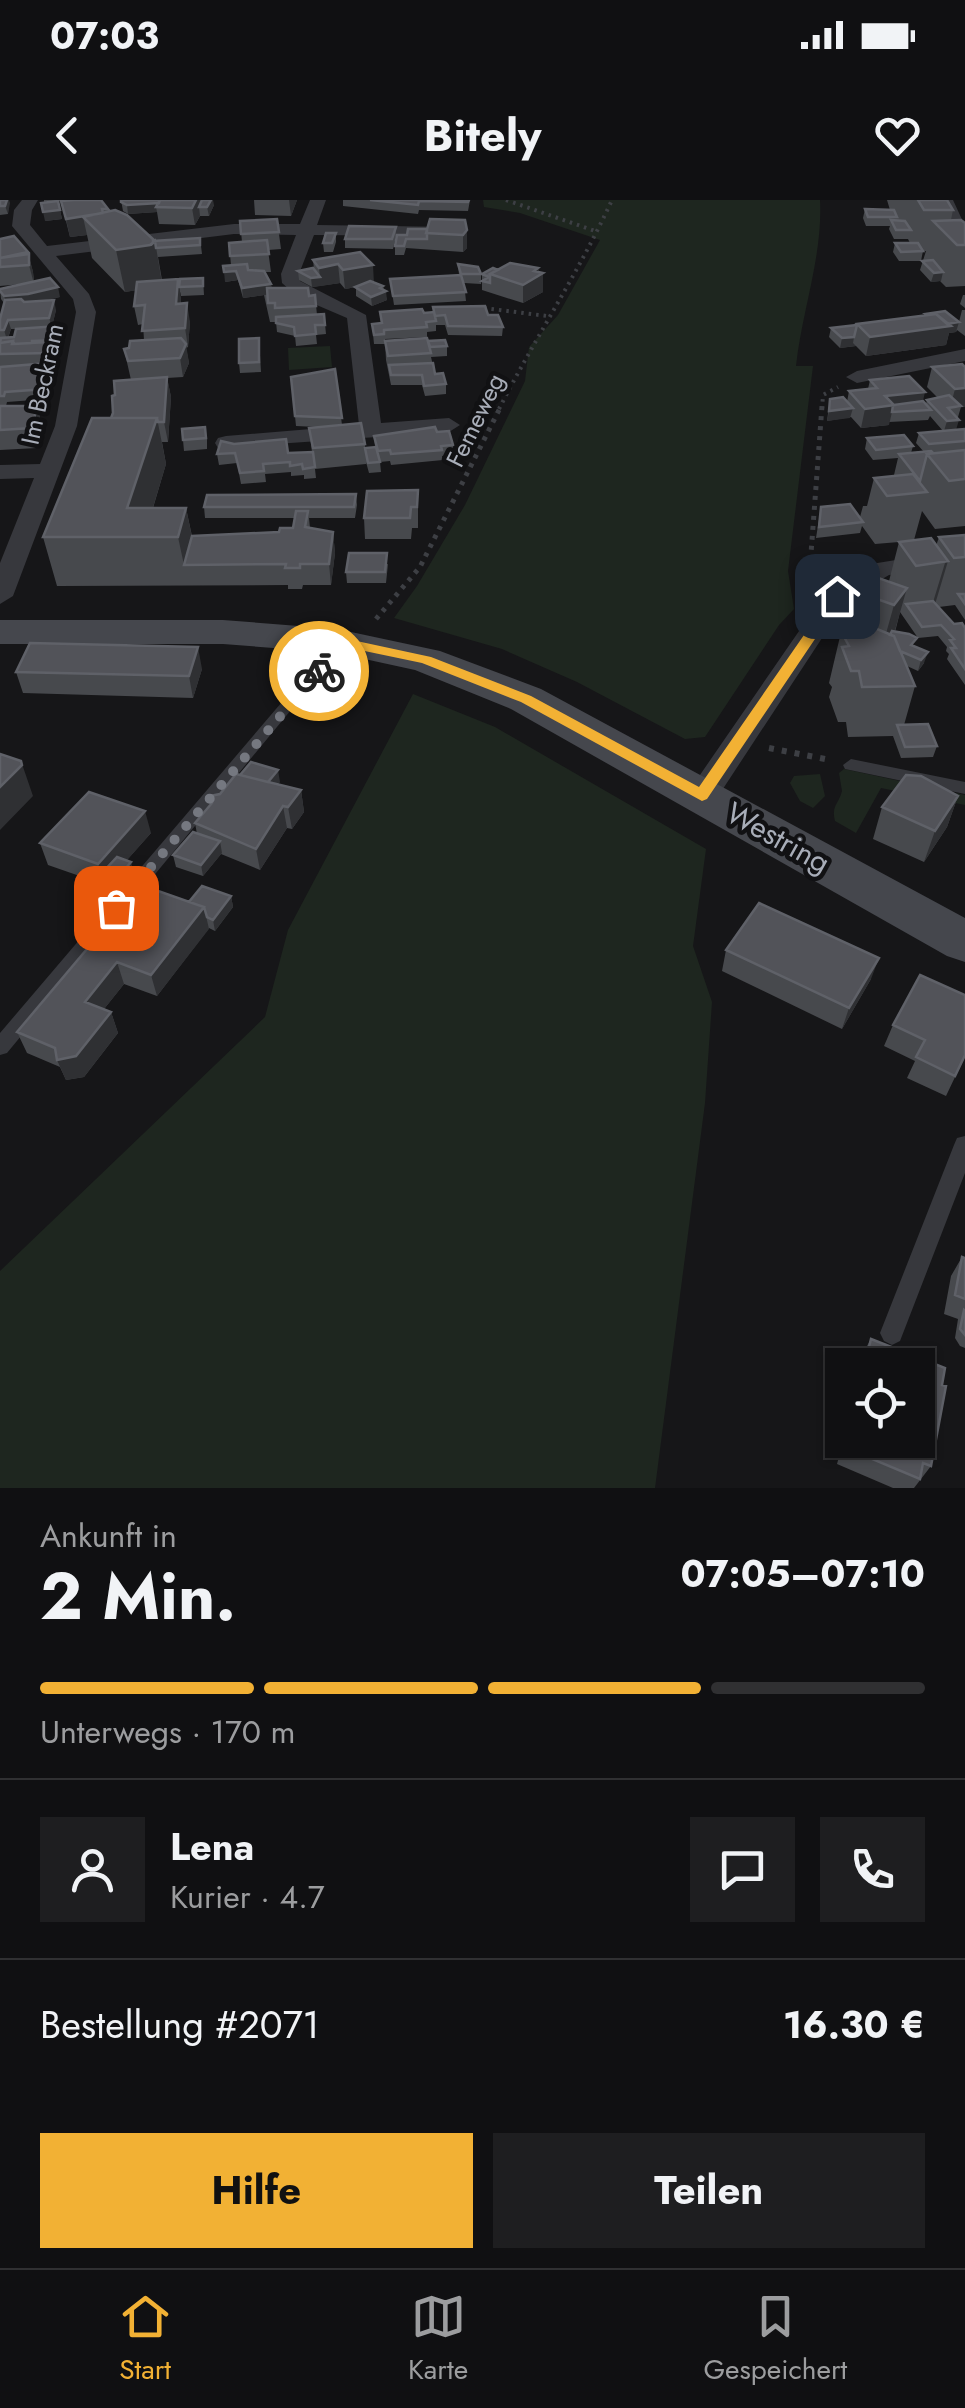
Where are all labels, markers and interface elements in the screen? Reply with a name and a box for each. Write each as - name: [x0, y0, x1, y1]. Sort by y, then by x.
- text: 07:03: [50, 8, 159, 63]
- text: Bitely: [424, 103, 542, 168]
- icon: back: [40, 108, 95, 163]
- icon: heart: [870, 108, 925, 163]
- street label: Im Beckram: [12, 320, 72, 448]
- street label: Femeweg: [437, 367, 513, 473]
- pin: [795, 554, 880, 639]
- icon: home: [810, 569, 865, 624]
- courier: [269, 621, 369, 721]
- icon: bike: [292, 644, 347, 699]
- street label: Westring: [718, 791, 838, 884]
- pin: [74, 866, 159, 951]
- icon: bag: [89, 881, 144, 936]
- map controls: [825, 1348, 935, 1458]
- button: locate: [825, 1348, 935, 1458]
- text: Ankunft in: [40, 1513, 177, 1559]
- text: 07:05–07:10: [680, 1546, 925, 1601]
- text: 2 Min.: [40, 1549, 236, 1643]
- text: Unterwegs · 170 m: [40, 1709, 296, 1755]
- button: person: [40, 1817, 145, 1922]
- button: chat: [690, 1817, 795, 1922]
- button: phone: [820, 1817, 925, 1922]
- text: Lena: [170, 1819, 254, 1874]
- text: Kurier · 4.7: [170, 1874, 325, 1920]
- text: Bestellung #2071: [40, 1997, 320, 2052]
- text: 16.30 €: [783, 1997, 925, 2052]
- button: Hilfe: [40, 2133, 473, 2248]
- button: Teilen: [493, 2133, 925, 2248]
- tab: Start: [118, 2289, 173, 2390]
- tab: Karte: [408, 2289, 468, 2390]
- tab: Gespeichert: [703, 2289, 847, 2390]

